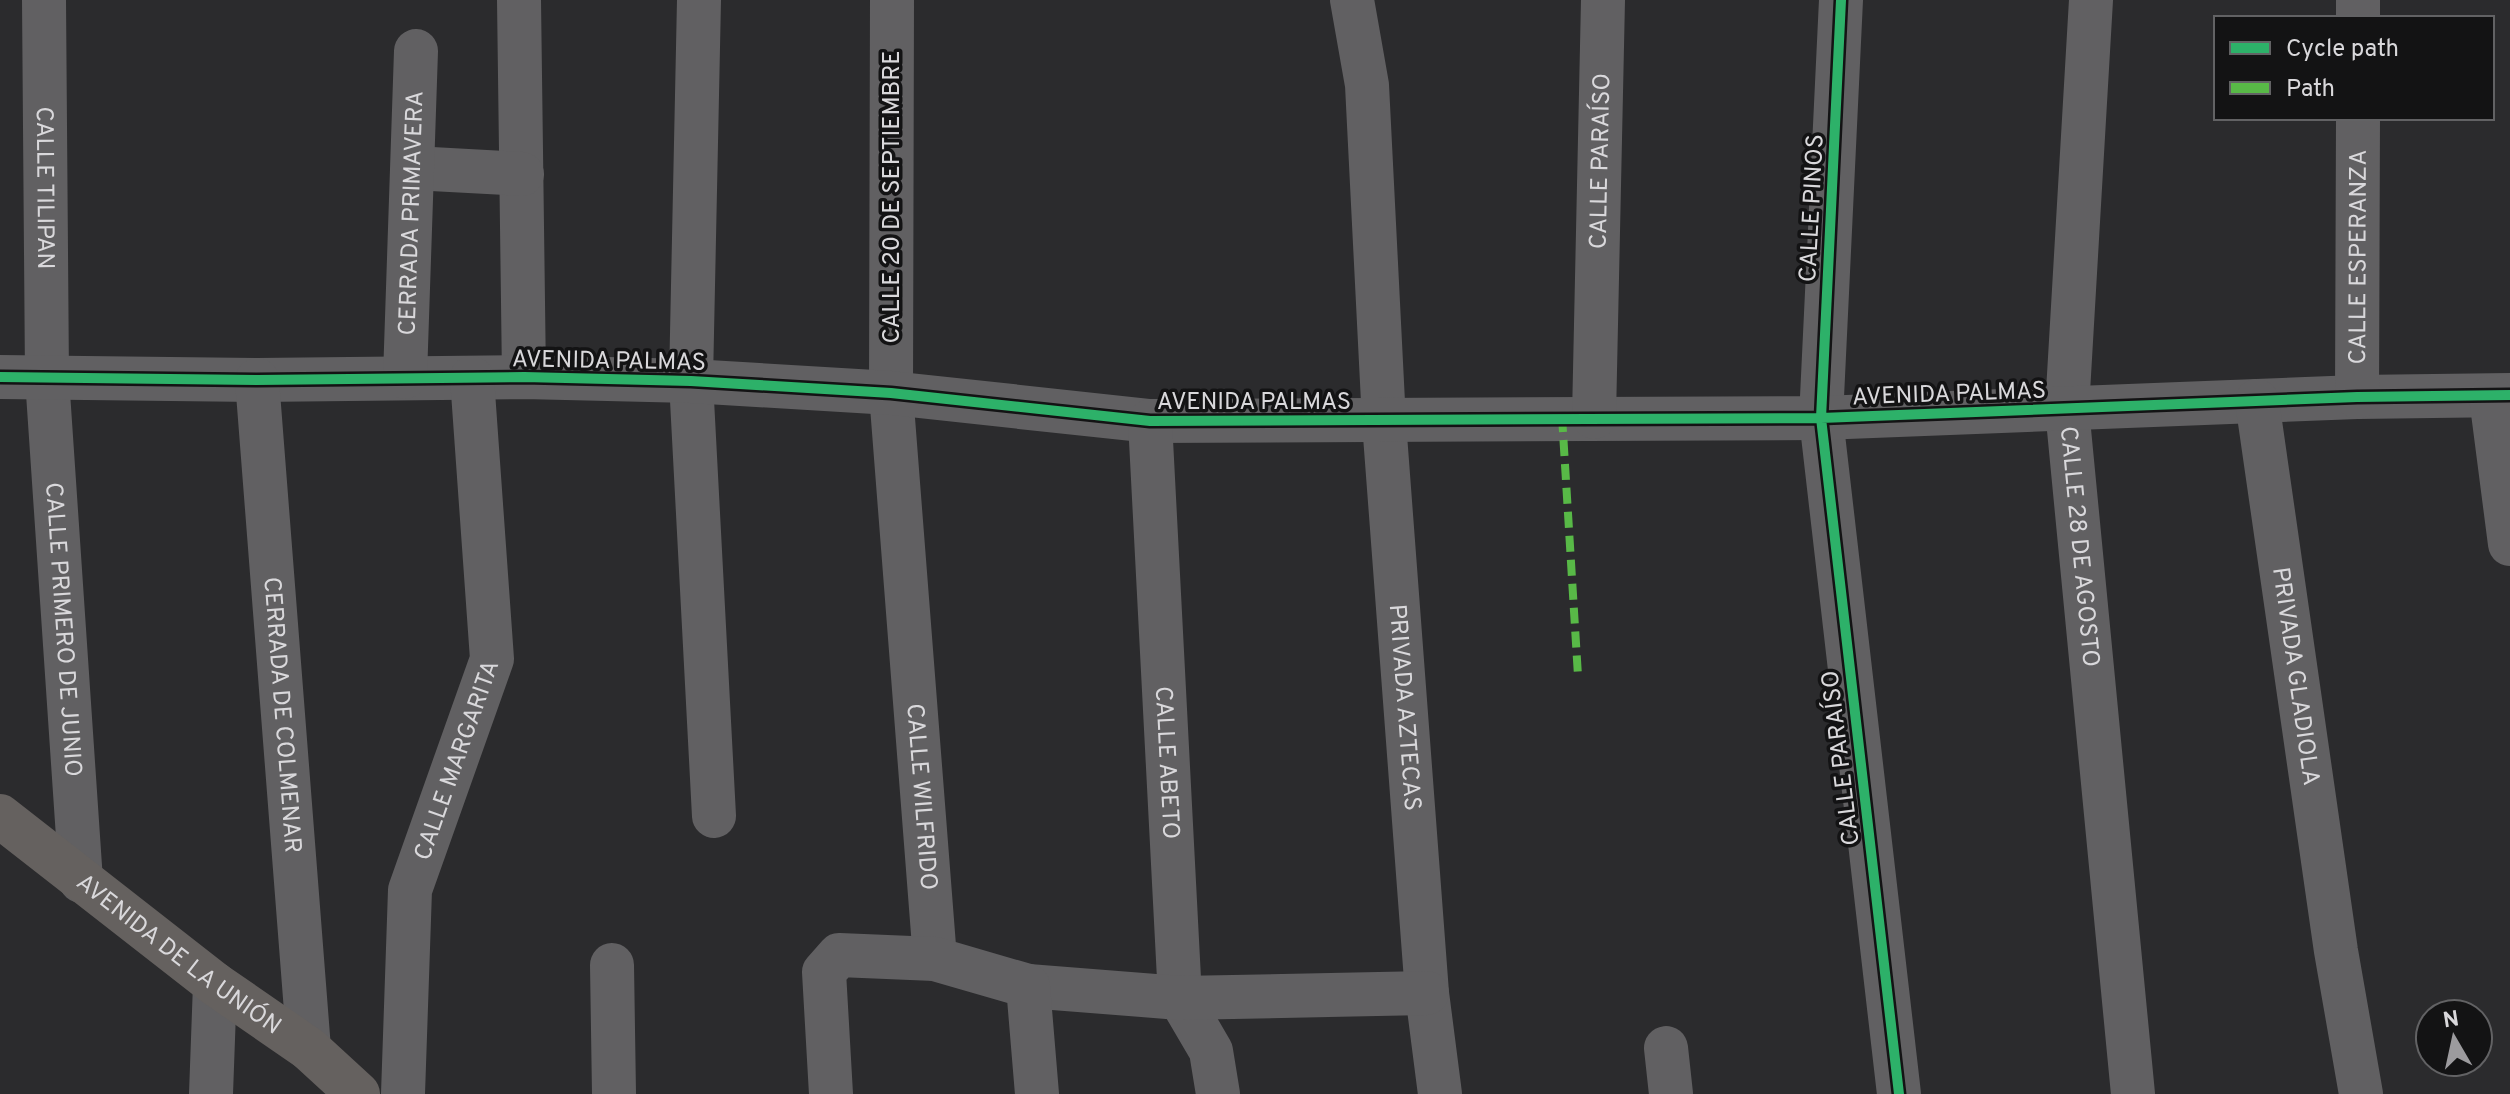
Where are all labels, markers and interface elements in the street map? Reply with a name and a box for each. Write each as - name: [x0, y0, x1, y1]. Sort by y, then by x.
- legend: [2214, 16, 2494, 120]
- text: Cycle path: [2286, 35, 2399, 65]
- street label: CALLE 20 DE SEPTIEMBRE: [878, 50, 908, 344]
- street label: CALLE PARAÍSO: [1585, 73, 1618, 249]
- text: Path: [2286, 75, 2335, 105]
- street label: CERRADA PRIMAVERA: [393, 90, 432, 336]
- street label: CALLE TILIPAN: [28, 106, 59, 270]
- street label: CALLE PINOS: [1794, 133, 1832, 283]
- street label: CALLE ESPERANZA: [2344, 149, 2375, 365]
- street label: AVENIDA PALMAS: [512, 345, 706, 379]
- street label: AVENIDA PALMAS: [1851, 377, 2047, 413]
- street label: AVENIDA PALMAS: [1157, 388, 1351, 418]
- street label: CALLE 28 DE AGOSTO: [2052, 425, 2105, 669]
- street label: CALLE PRIMERO DE JUNIO: [37, 481, 87, 778]
- street label: PRIVADA GLADIOLA: [2264, 565, 2325, 788]
- street label: CERRADA DE COLMENAR: [255, 576, 307, 854]
- street label: PRIVADA AZTECAS: [1381, 603, 1426, 812]
- street label: CALLE MARGARITA: [409, 657, 507, 865]
- street label: CALLE PARAÍSO: [1814, 669, 1868, 847]
- street label: CALLE ABETO: [1147, 685, 1185, 840]
- street label: CALLE WILFRIDO: [898, 702, 943, 892]
- street label: AVENIDA DE LA UNIÓN: [69, 868, 286, 1042]
- north arrow: [2414, 998, 2494, 1078]
- text: N: [2441, 1006, 2461, 1035]

